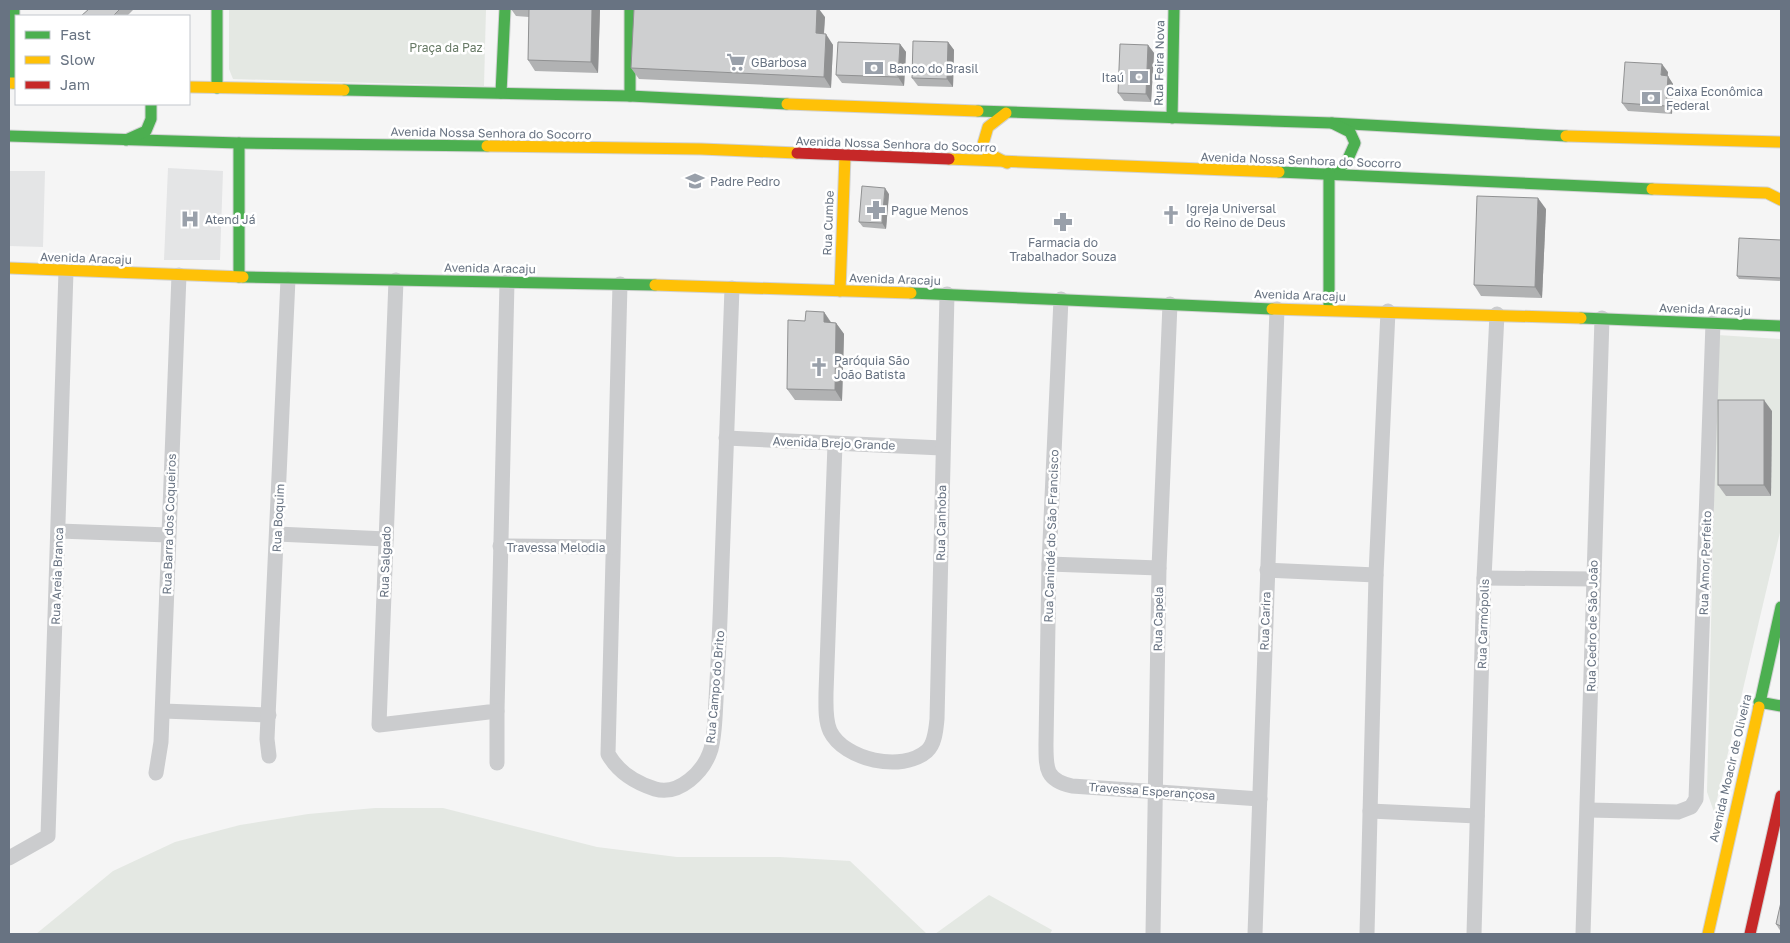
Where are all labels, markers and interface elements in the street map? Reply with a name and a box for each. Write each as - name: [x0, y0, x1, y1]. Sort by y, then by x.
- legend: [15, 15, 190, 105]
- street label: Rua Feira Nova: [1151, 20, 1167, 106]
- text: Fast: [60, 25, 91, 43]
- park label: Praça da Paz: [409, 40, 483, 55]
- text: Slow: [60, 50, 95, 68]
- supermarket icon: GBarbosa: [725, 51, 747, 73]
- place label: GBarbosa: [751, 55, 807, 70]
- bank icon: Banco do Brasil: [863, 57, 885, 79]
- place label: Banco do Brasil: [889, 61, 978, 76]
- bank icon: Itaú: [1128, 66, 1150, 88]
- place label: Itaú: [1101, 70, 1124, 85]
- text: Jam: [60, 75, 90, 93]
- place label: Caixa Econômica Federal: [1666, 84, 1763, 113]
- bank icon: Caixa Econômica Federal: [1640, 87, 1662, 109]
- street label: Avenida Nossa Senhora do Socorro: [390, 124, 592, 142]
- street label: Avenida Nossa Senhora do Socorro: [795, 133, 997, 155]
- street label: Avenida Nossa Senhora do Socorro: [1200, 149, 1402, 171]
- school or university icon: Padre Pedro: [684, 170, 706, 192]
- place label: Padre Pedro: [710, 174, 780, 189]
- street label: Rua Cumbe: [819, 190, 837, 256]
- pharmacy icon: Pague Menos: [865, 199, 887, 221]
- place label: Igreja Universal do Reino de Deus: [1186, 201, 1286, 230]
- place label: Pague Menos: [891, 203, 968, 218]
- church icon: Igreja Universal do Reino de Deus: [1160, 204, 1182, 226]
- hospital icon: Atend Já: [179, 208, 201, 230]
- pharmacy icon: Farmacia do Trabalhador Souza: [1052, 211, 1074, 233]
- place label: Atend Já: [205, 212, 256, 227]
- place label: Farmacia do Trabalhador Souza: [1009, 235, 1117, 264]
- street label: Avenida Aracaju: [40, 249, 132, 267]
- street label: Avenida Aracaju: [444, 260, 536, 276]
- street label: Avenida Aracaju: [849, 270, 941, 288]
- street label: Avenida Aracaju: [1254, 286, 1346, 304]
- street label: Avenida Aracaju: [1659, 300, 1751, 318]
- place label: Paróquia São João Batista: [834, 353, 910, 382]
- church icon: Paróquia São João Batista: [808, 356, 830, 378]
- street label: Avenida Brejo Grande: [772, 433, 896, 453]
- street label: Rua Canindé do São Francisco: [1040, 449, 1062, 623]
- street label: Rua Barra dos Coqueiros: [159, 453, 179, 595]
- street label: Rua Boquim: [269, 483, 287, 553]
- street label: Rua Canhoba: [933, 485, 949, 561]
- street label: Rua Amor Perfeito: [1696, 510, 1714, 616]
- street label: Rua Salgado: [376, 526, 394, 598]
- street label: Rua Areia Branca: [48, 527, 66, 625]
- street label: Travessa Melodia: [507, 540, 605, 555]
- street label: Rua Cedro de São João: [1583, 560, 1601, 692]
- street label: Rua Carmópolis: [1474, 579, 1492, 669]
- street label: Rua Capela: [1150, 586, 1166, 652]
- street label: Rua Carira: [1256, 591, 1274, 651]
- street label: Rua Campo do Brito: [703, 630, 727, 744]
- street label: Avenida Moacir de Oliveira: [1706, 692, 1754, 844]
- street label: Travessa Esperançosa: [1088, 779, 1216, 803]

